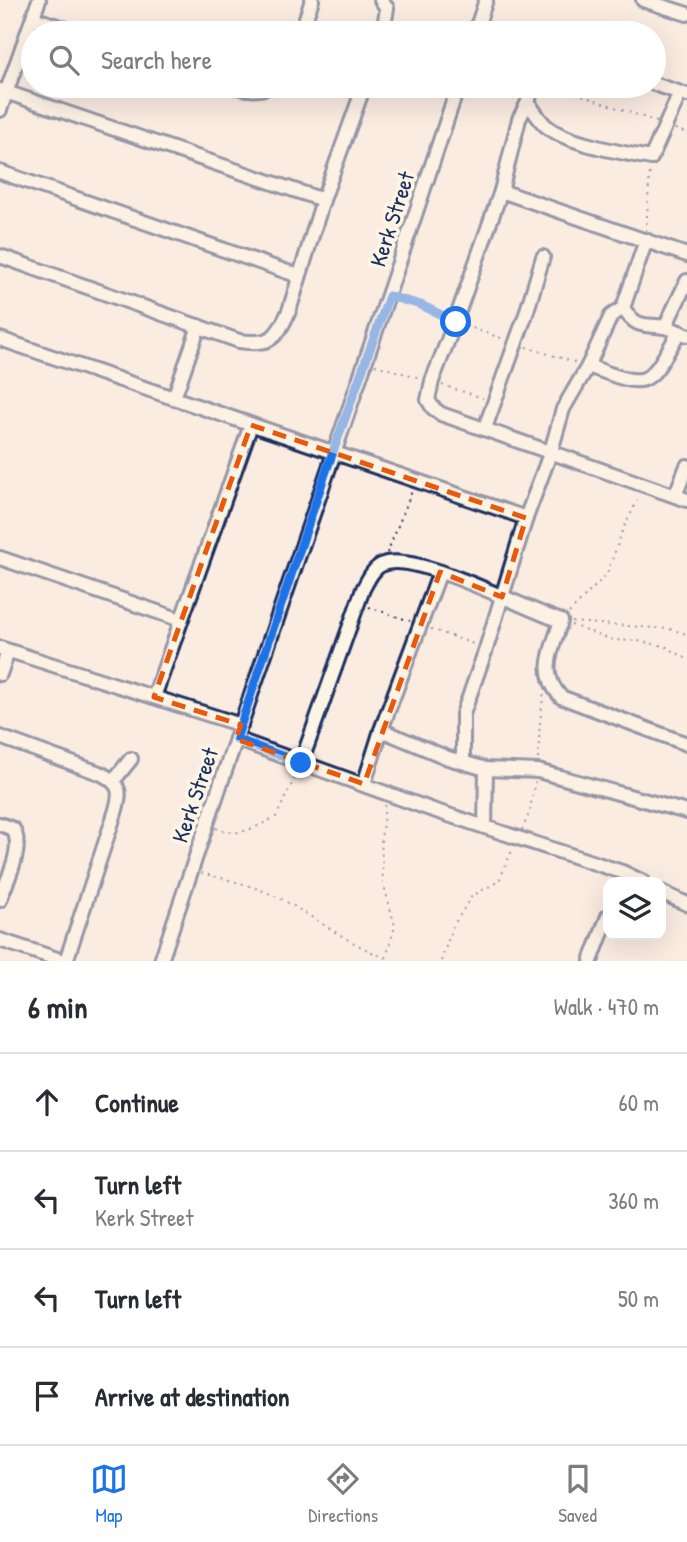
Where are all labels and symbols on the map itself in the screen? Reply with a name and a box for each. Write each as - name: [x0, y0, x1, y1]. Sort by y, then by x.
- street label: Kerk Street: [362, 166, 422, 270]
- route start: [440, 306, 471, 337]
- street label: Kerk Street: [164, 742, 226, 846]
- route end: [285, 747, 316, 778]

